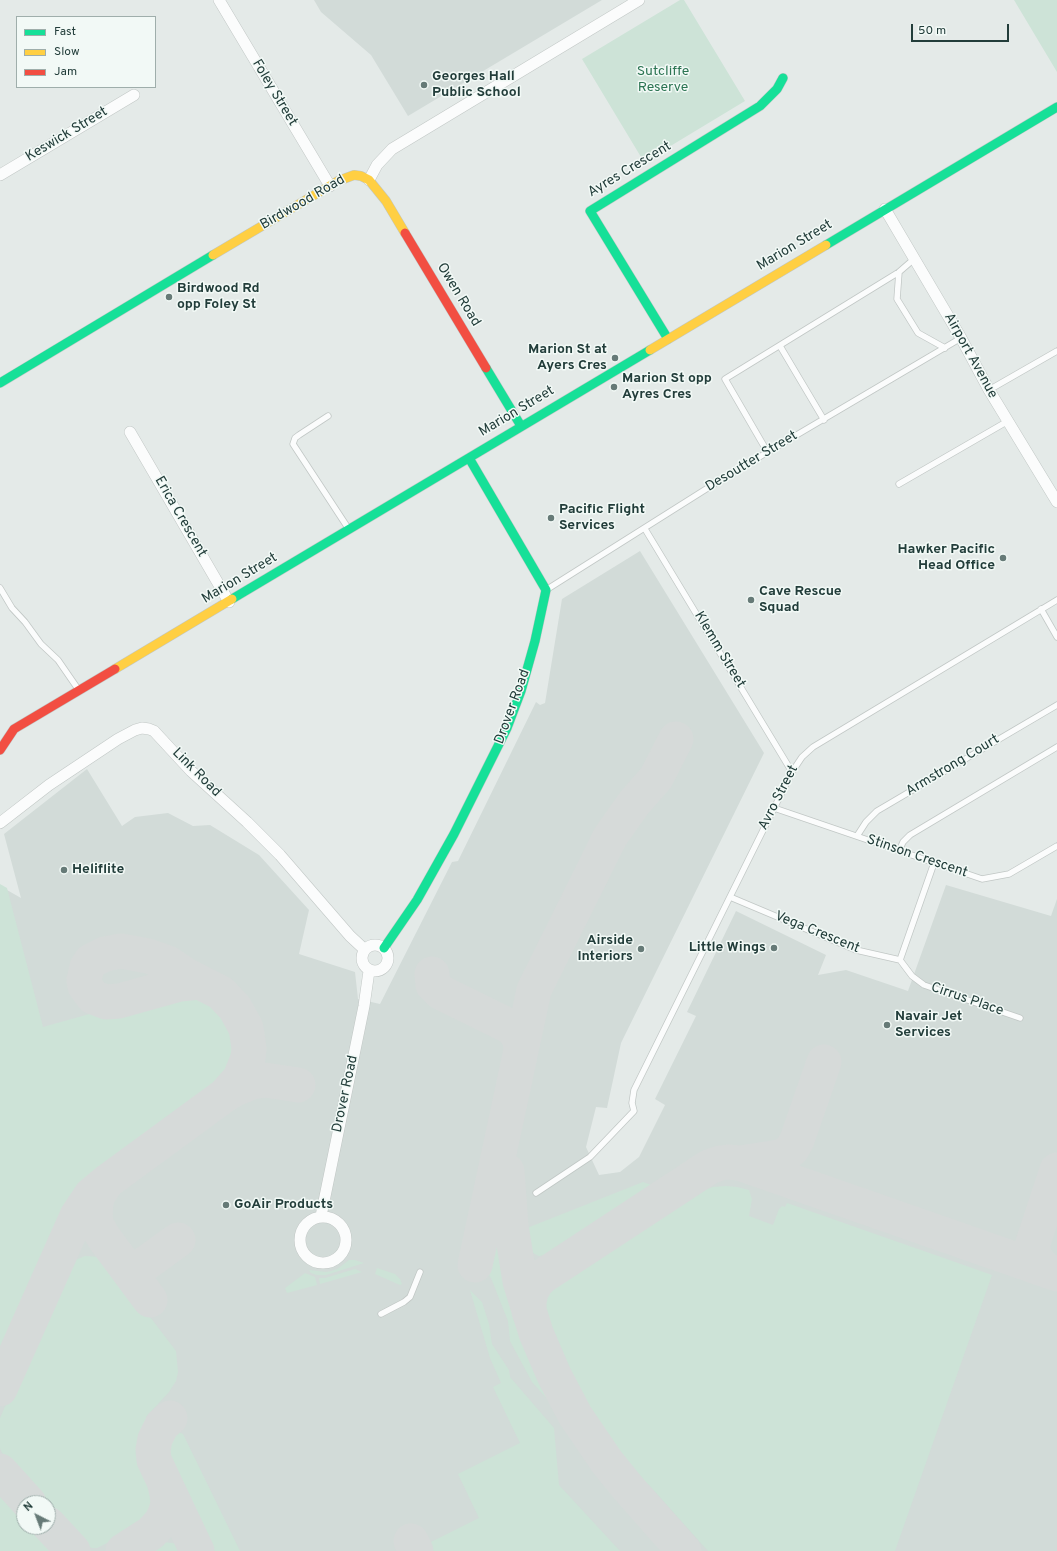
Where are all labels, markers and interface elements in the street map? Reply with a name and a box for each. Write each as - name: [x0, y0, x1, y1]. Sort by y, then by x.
- legend: [16, 16, 156, 88]
- scale bar: [913, 16, 1011, 42]
- text: 50 m: [918, 23, 946, 39]
- text: Fast: [54, 24, 76, 40]
- text: Slow: [54, 44, 80, 60]
- street label: Foley Street: [248, 57, 300, 129]
- text: Jam: [54, 64, 77, 80]
- park label: Sutcliffe Reserve: [637, 64, 689, 96]
- place label: Georges Hall Public School: [432, 69, 521, 102]
- marker: Georges Hall Public School: [419, 80, 429, 90]
- street label: Keswick Street: [23, 104, 111, 166]
- street label: Ayres Crescent: [585, 138, 675, 202]
- street label: Birdwood Road: [258, 172, 348, 234]
- street label: Marion Street: [754, 217, 836, 275]
- street label: Owen Road: [432, 260, 484, 330]
- place label: Birdwood Rd opp Foley St: [177, 281, 259, 314]
- marker: Birdwood Rd opp Foley St: [164, 292, 174, 302]
- street label: Airport Avenue: [940, 310, 1000, 402]
- place label: Marion St at Ayers Cres: [528, 342, 607, 374]
- marker: Marion St at Ayers Cres: [610, 353, 620, 363]
- place label: Marion St opp Ayres Cres: [622, 371, 712, 404]
- marker: Marion St opp Ayres Cres: [609, 382, 619, 392]
- street label: Marion Street: [476, 383, 558, 441]
- street label: Desoutter Street: [703, 428, 801, 496]
- street label: Erica Crescent: [150, 474, 210, 560]
- place label: Pacific Flight Services: [559, 502, 645, 534]
- marker: Pacific Flight Services: [546, 513, 556, 523]
- place label: Hawker Pacific Head Office: [897, 542, 995, 574]
- street label: Marion Street: [199, 550, 281, 608]
- marker: Hawker Pacific Head Office: [998, 553, 1008, 563]
- place label: Cave Rescue Squad: [759, 584, 842, 616]
- marker: Cave Rescue Squad: [746, 595, 756, 605]
- street label: Klemm Street: [690, 609, 748, 691]
- street label: Drover Road: [492, 667, 534, 747]
- street label: Armstrong Court: [903, 732, 1003, 800]
- street label: Link Road: [168, 745, 224, 801]
- street label: Avro Street: [755, 763, 803, 833]
- street label: Stinson Crescent: [864, 832, 970, 882]
- place label: Heliflite: [72, 862, 124, 878]
- marker: Heliflite: [59, 865, 69, 875]
- street label: Vega Crescent: [772, 908, 862, 958]
- place label: Airside Interiors: [577, 933, 633, 966]
- place label: Little Wings: [689, 940, 766, 956]
- marker: Little Wings: [769, 943, 779, 953]
- marker: Airside Interiors: [636, 944, 646, 954]
- street label: Cirrus Place: [928, 980, 1006, 1020]
- place label: Navair Jet Services: [895, 1009, 962, 1042]
- marker: Navair Jet Services: [882, 1020, 892, 1030]
- street label: Drover Road: [330, 1054, 362, 1134]
- place label: GoAir Products: [234, 1197, 333, 1213]
- marker: GoAir Products: [221, 1200, 231, 1210]
- north arrow: [16, 1495, 56, 1535]
- text: N: [21, 1499, 36, 1515]

